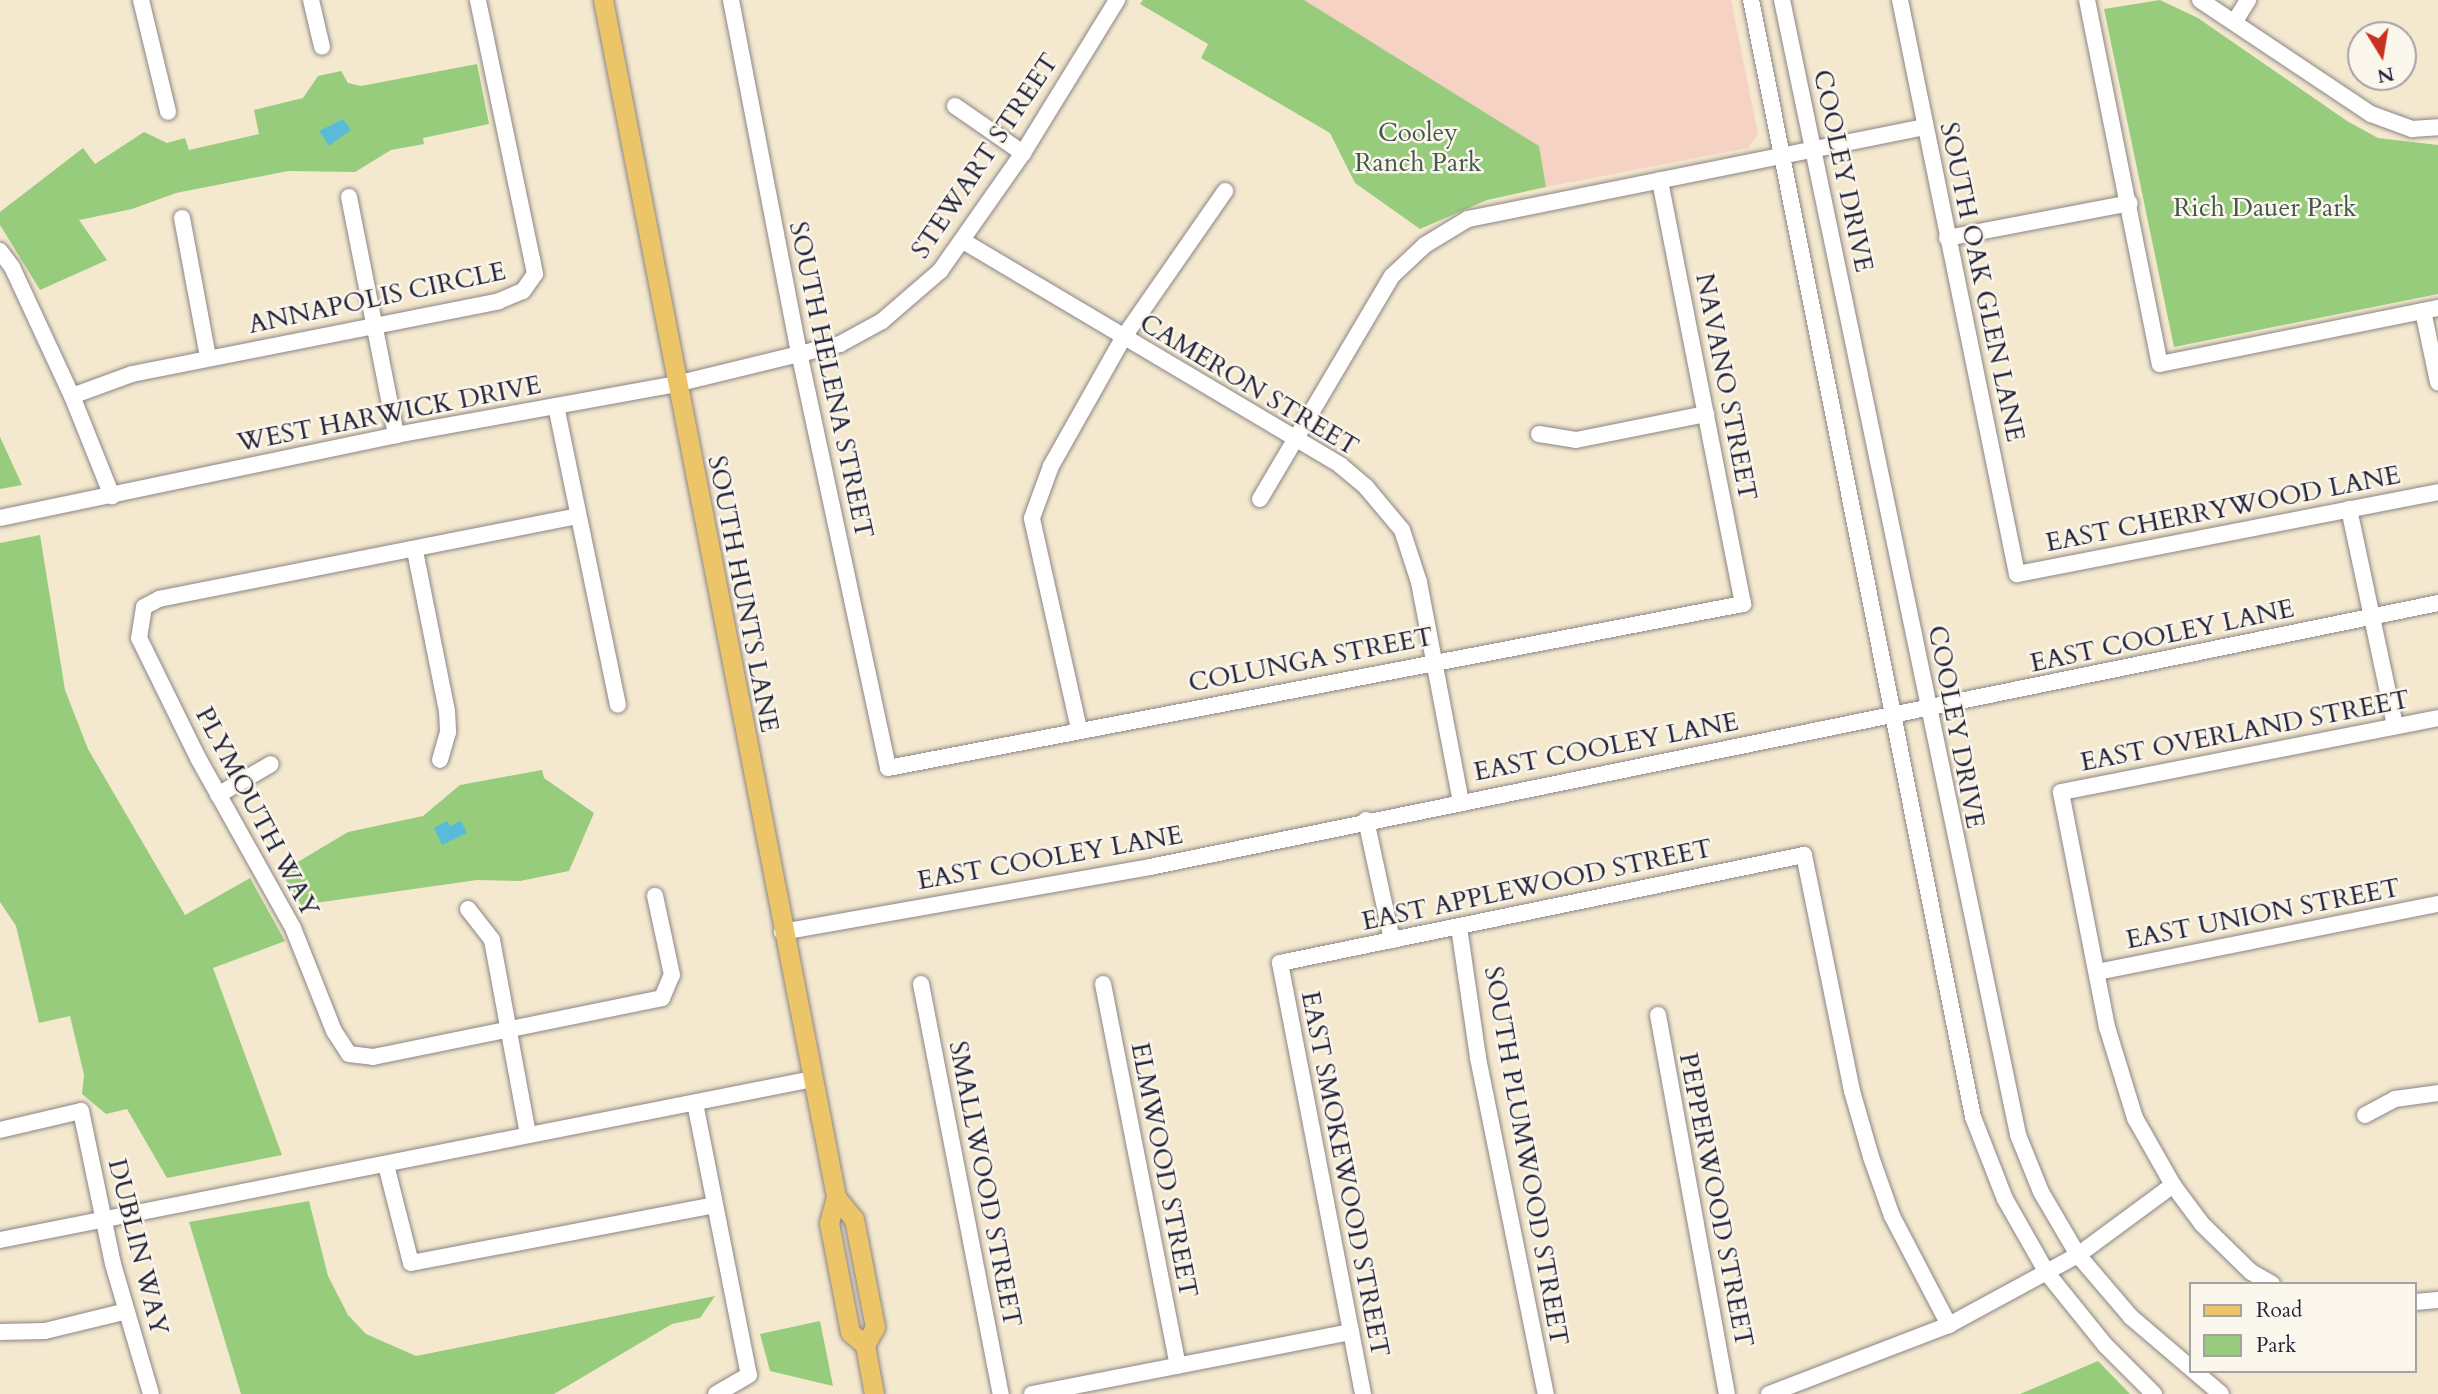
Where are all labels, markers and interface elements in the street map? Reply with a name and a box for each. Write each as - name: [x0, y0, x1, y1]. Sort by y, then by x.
- north arrow: [2347, 21, 2417, 91]
- street label: STEWART STREET: [905, 48, 1065, 264]
- text: N: [2375, 60, 2396, 89]
- street label: COOLEY DRIVE: [1806, 67, 1880, 275]
- park label: Cooley Ranch Park: [1354, 117, 1482, 178]
- street label: SOUTH OAK GLEN LANE: [1933, 119, 2031, 445]
- park label: Rich Dauer Park: [2173, 192, 2357, 224]
- street label: SOUTH HELENA STREET: [782, 219, 880, 541]
- street label: ANNAPOLIS CIRCLE: [246, 255, 508, 341]
- street label: NAVANO STREET: [1689, 271, 1763, 503]
- street label: CAMERON STREET: [1134, 307, 1364, 463]
- street label: WEST HARWICK DRIVE: [234, 369, 544, 459]
- street label: SOUTH HUNTS LANE: [701, 453, 785, 735]
- street label: EAST CHERRYWOOD LANE: [2043, 459, 2403, 559]
- street label: EAST COOLEY LANE: [2027, 593, 2297, 679]
- street label: COLUNGA STREET: [1186, 621, 1436, 699]
- street label: COOLEY DRIVE: [1921, 623, 1991, 831]
- street label: EAST OVERLAND STREET: [2078, 684, 2412, 778]
- street label: PLYMOUTH WAY: [189, 702, 325, 922]
- street label: EAST COOLEY LANE: [1471, 706, 1741, 788]
- street label: EAST COOLEY LANE: [915, 819, 1185, 897]
- street label: EAST APPLEWOOD STREET: [1359, 833, 1715, 937]
- street label: EAST UNION STREET: [2123, 872, 2403, 956]
- street label: SOUTH PLUMWOOD STREET: [1477, 964, 1575, 1348]
- street label: EAST SMOKEWOOD STREET: [1294, 988, 1396, 1360]
- street label: SMALLWOOD STREET: [942, 1038, 1028, 1330]
- street label: ELMWOOD STREET: [1124, 1040, 1204, 1300]
- street label: PEPPERWOOD STREET: [1672, 1050, 1760, 1350]
- street label: DUBLIN WAY: [101, 1156, 175, 1338]
- legend: [2190, 1282, 2417, 1373]
- text: Road: [2256, 1296, 2302, 1325]
- text: Park: [2256, 1331, 2296, 1360]

